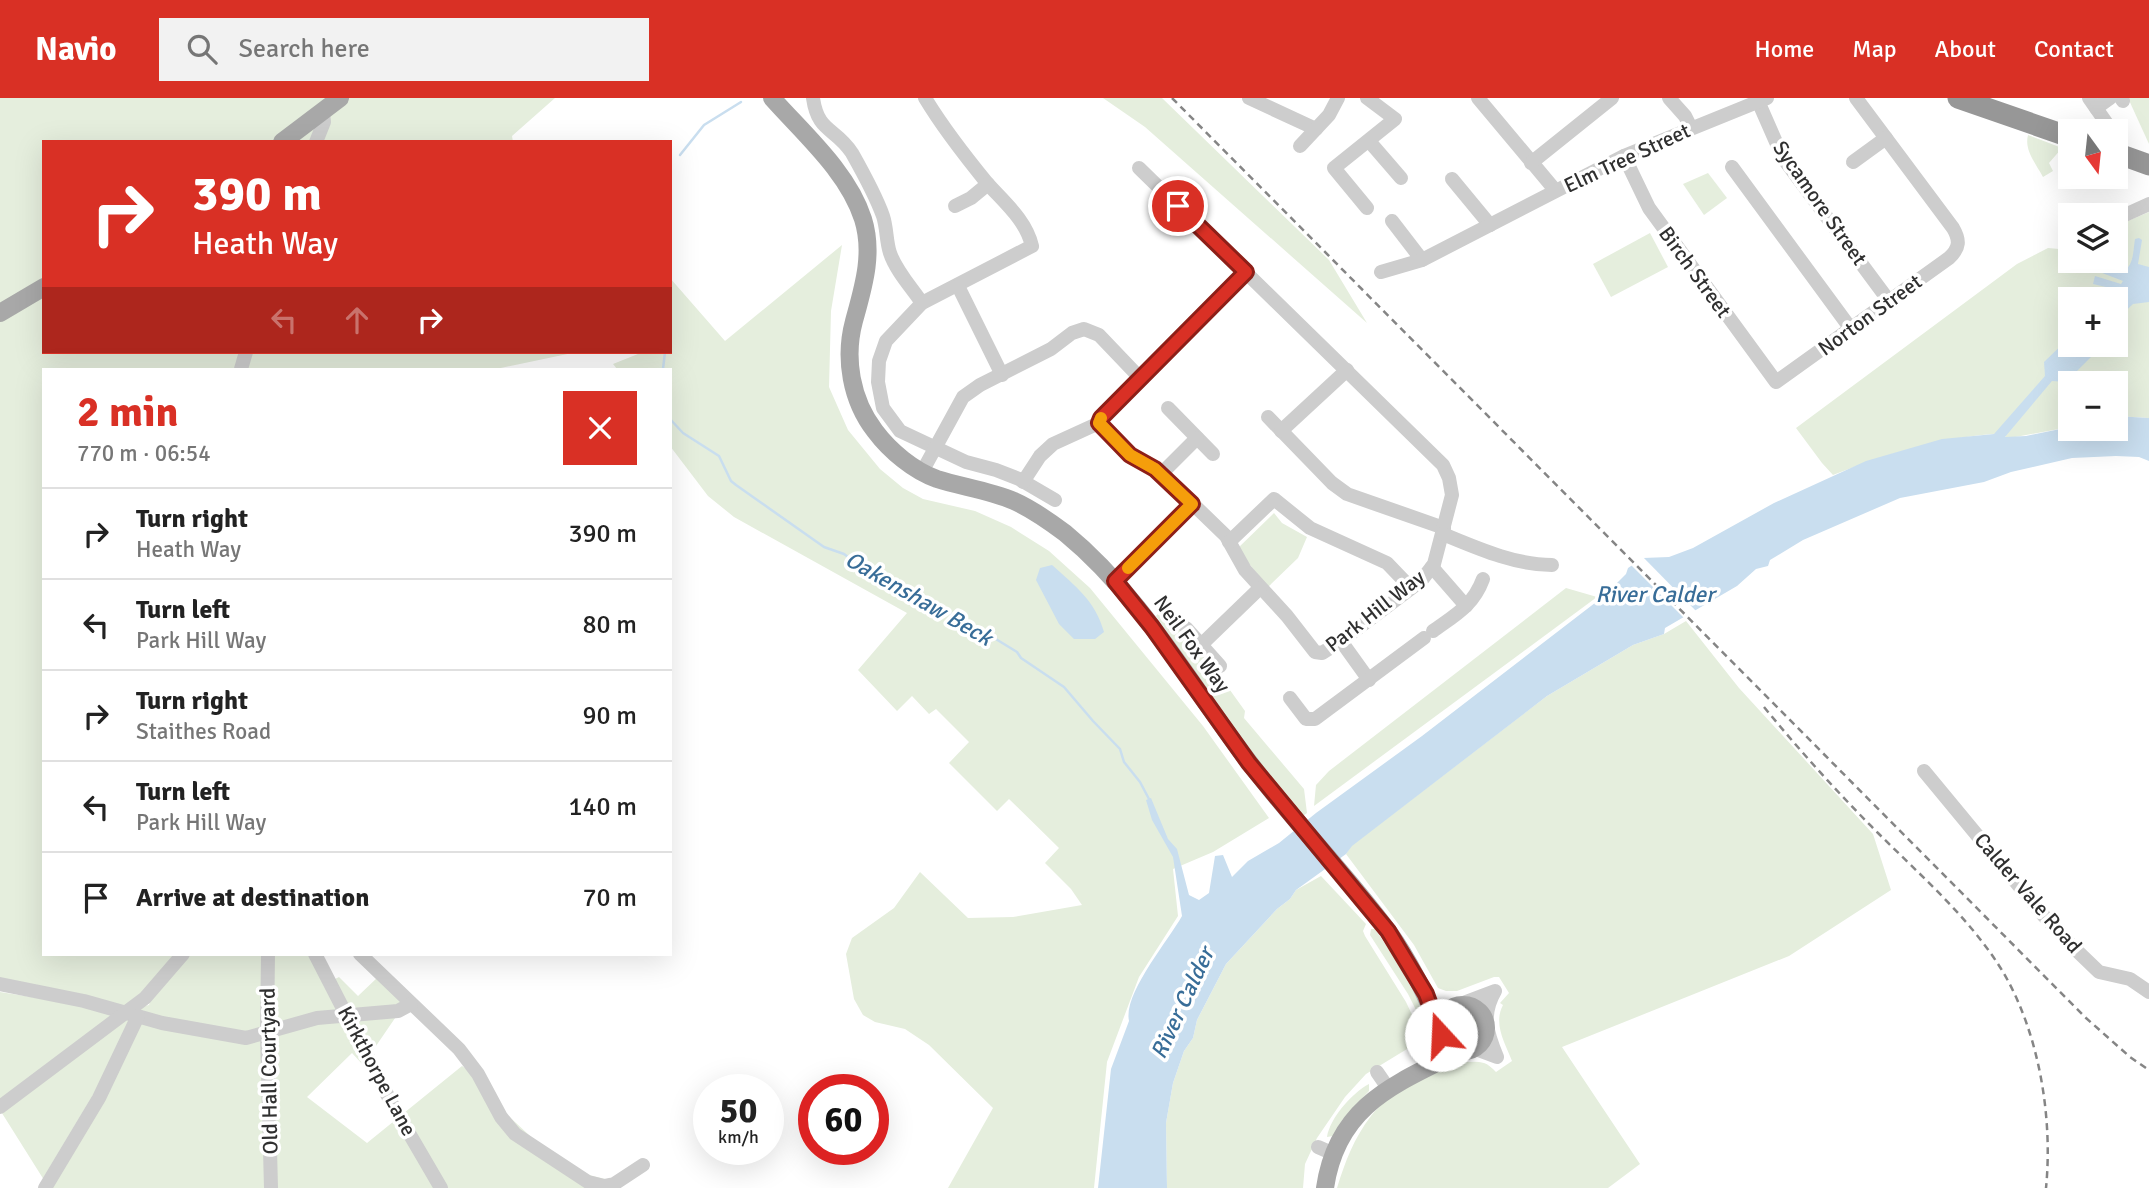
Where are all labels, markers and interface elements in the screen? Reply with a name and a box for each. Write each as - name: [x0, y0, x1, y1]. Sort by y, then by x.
- search box: [159, 18, 649, 81]
- text: Navio: [35, 29, 117, 70]
- icon: search: [183, 30, 221, 68]
- text: Search here: [239, 33, 370, 65]
- text: Home: [1754, 34, 1814, 64]
- text: Map: [1852, 34, 1897, 64]
- text: About: [1935, 34, 1996, 64]
- text: Contact: [2034, 34, 2114, 64]
- street label: Elm Tree Street: [1560, 117, 1694, 199]
- north arrow: [2058, 119, 2128, 189]
- map controls: [2058, 119, 2128, 441]
- street label: Sycamore Street: [1767, 136, 1873, 270]
- text: 390 m: [192, 164, 322, 224]
- icon: right: [77, 168, 168, 259]
- pin: [1148, 176, 1208, 236]
- icon: arrive: [1159, 187, 1197, 225]
- button: layers: [2058, 203, 2128, 273]
- street label: Birch Street: [1653, 221, 1737, 323]
- text: Heath Way: [192, 224, 338, 263]
- street label: Norton Street: [1813, 269, 1927, 361]
- button: +: [2058, 287, 2128, 357]
- icon: left: [265, 301, 303, 339]
- icon: ahead: [338, 301, 376, 339]
- icon: right: [411, 301, 449, 339]
- button: −: [2058, 371, 2128, 441]
- text: 2 min: [77, 387, 178, 438]
- button: close: [563, 391, 637, 465]
- text: 770 m · 06:54: [77, 439, 211, 468]
- text: Turn right: [136, 503, 248, 535]
- icon: right: [77, 515, 115, 553]
- text: 390 m: [568, 518, 637, 550]
- text: Heath Way: [136, 535, 241, 564]
- water label: Oakenshaw Beck: [840, 545, 1000, 653]
- street label: Park Hill Way: [1320, 564, 1430, 658]
- water label: River Calder: [1595, 580, 1718, 609]
- street label: Neil Fox Way: [1148, 590, 1236, 698]
- text: Turn left: [136, 594, 230, 626]
- icon: left: [77, 606, 115, 644]
- text: 80 m: [582, 609, 637, 641]
- text: Park Hill Way: [136, 626, 266, 655]
- text: Turn right: [136, 685, 248, 717]
- icon: right: [77, 697, 115, 735]
- text: 90 m: [582, 700, 637, 732]
- text: Staithes Road: [136, 717, 271, 746]
- text: Turn left: [136, 776, 230, 808]
- icon: left: [77, 788, 115, 826]
- text: 140 m: [568, 791, 637, 823]
- text: Park Hill Way: [136, 808, 266, 837]
- street label: Calder Vale Road: [1969, 827, 2087, 959]
- icon: arrive: [77, 879, 115, 917]
- text: Arrive at destination: [136, 882, 369, 914]
- text: 70 m: [582, 882, 637, 914]
- water label: River Calder: [1144, 940, 1222, 1063]
- street label: Old Hall Courtyard: [255, 988, 283, 1154]
- position arrow: [1404, 998, 1478, 1072]
- street label: Kirkthorpe Lane: [332, 1002, 422, 1140]
- speed limit sign: 60: [798, 1074, 889, 1165]
- text: 50: [720, 1089, 757, 1132]
- text: km/h: [718, 1126, 759, 1148]

